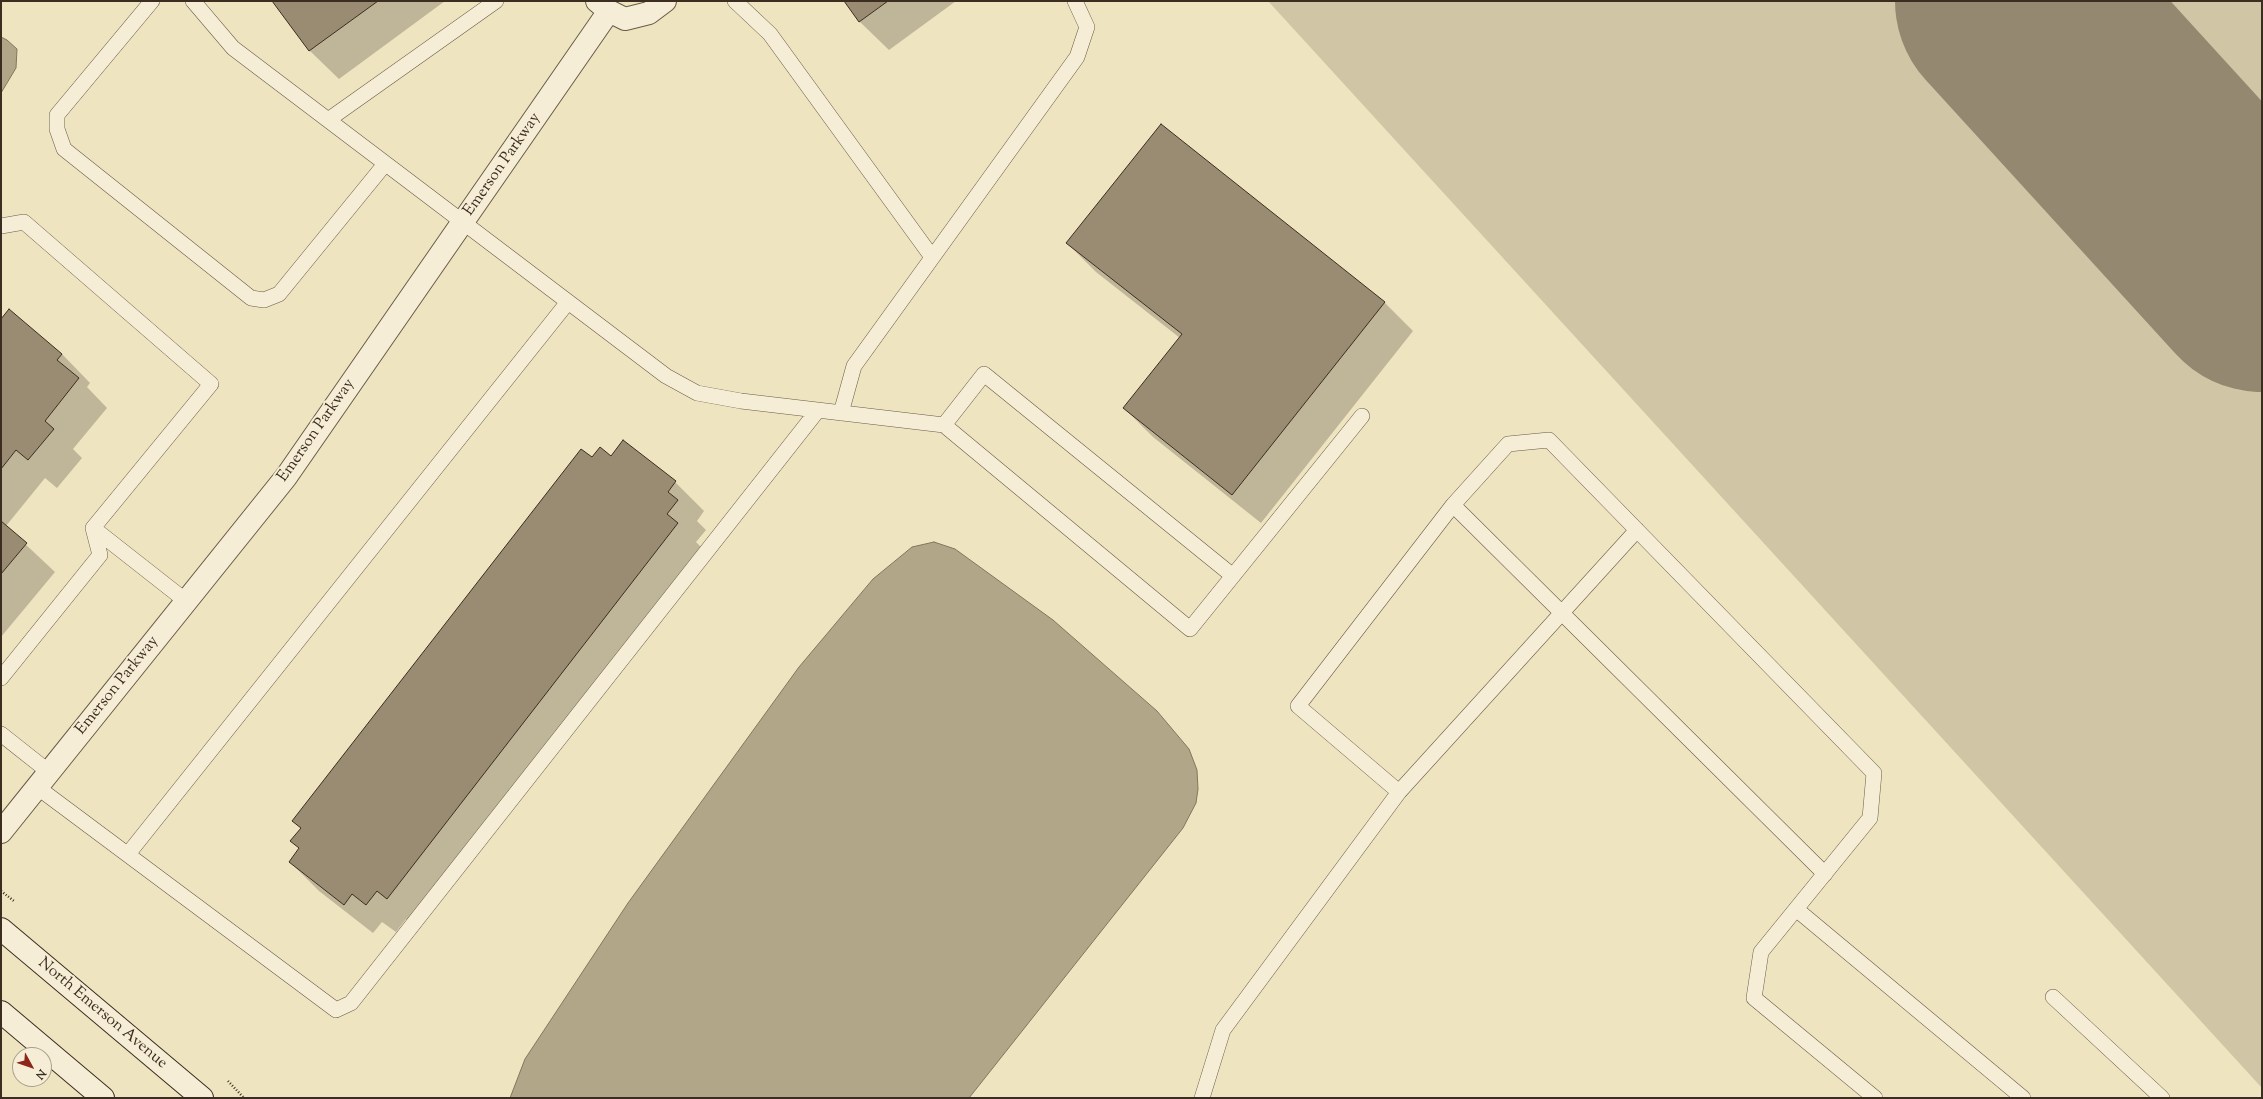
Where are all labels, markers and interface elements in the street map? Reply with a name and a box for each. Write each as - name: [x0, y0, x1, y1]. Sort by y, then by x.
- street label: Emerson Parkway: [460, 110, 546, 220]
- street label: Emerson Parkway: [274, 376, 360, 486]
- street label: Emerson Parkway: [72, 633, 164, 739]
- street label: North Emerson Avenue: [33, 954, 171, 1074]
- north arrow: [12, 1047, 52, 1087]

